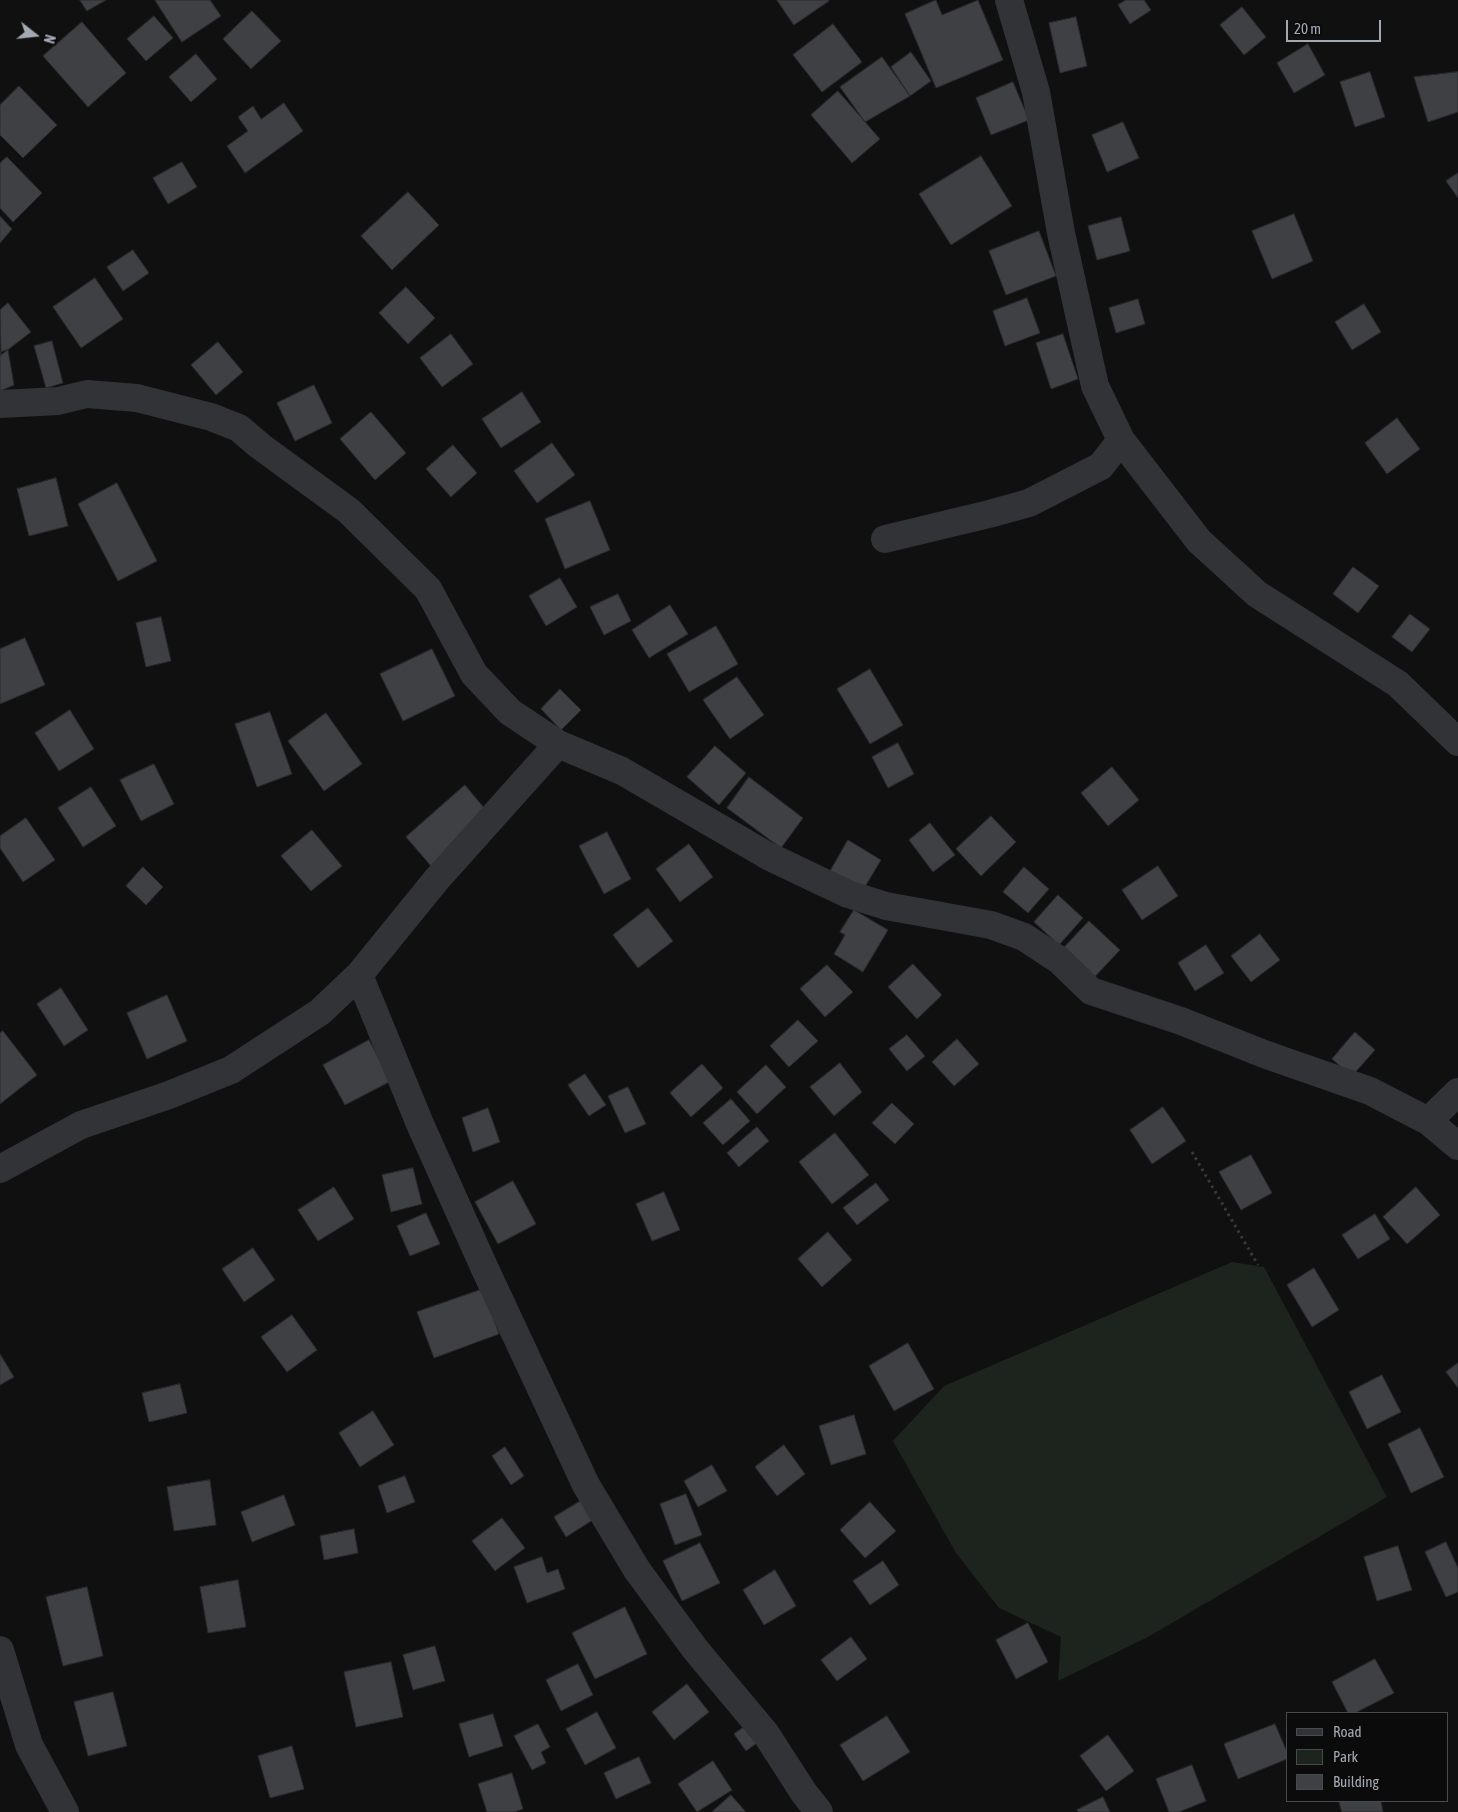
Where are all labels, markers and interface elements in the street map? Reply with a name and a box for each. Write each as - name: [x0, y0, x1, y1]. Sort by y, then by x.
- north arrow: [10, 10, 60, 60]
- scale bar: [1288, 10, 1383, 42]
- text: 20 m: [1294, 20, 1321, 37]
- text: N: [41, 33, 58, 45]
- legend: [1286, 1712, 1448, 1802]
- text: Road: [1333, 1723, 1362, 1740]
- text: Park: [1333, 1748, 1358, 1765]
- text: Building: [1333, 1773, 1379, 1790]

